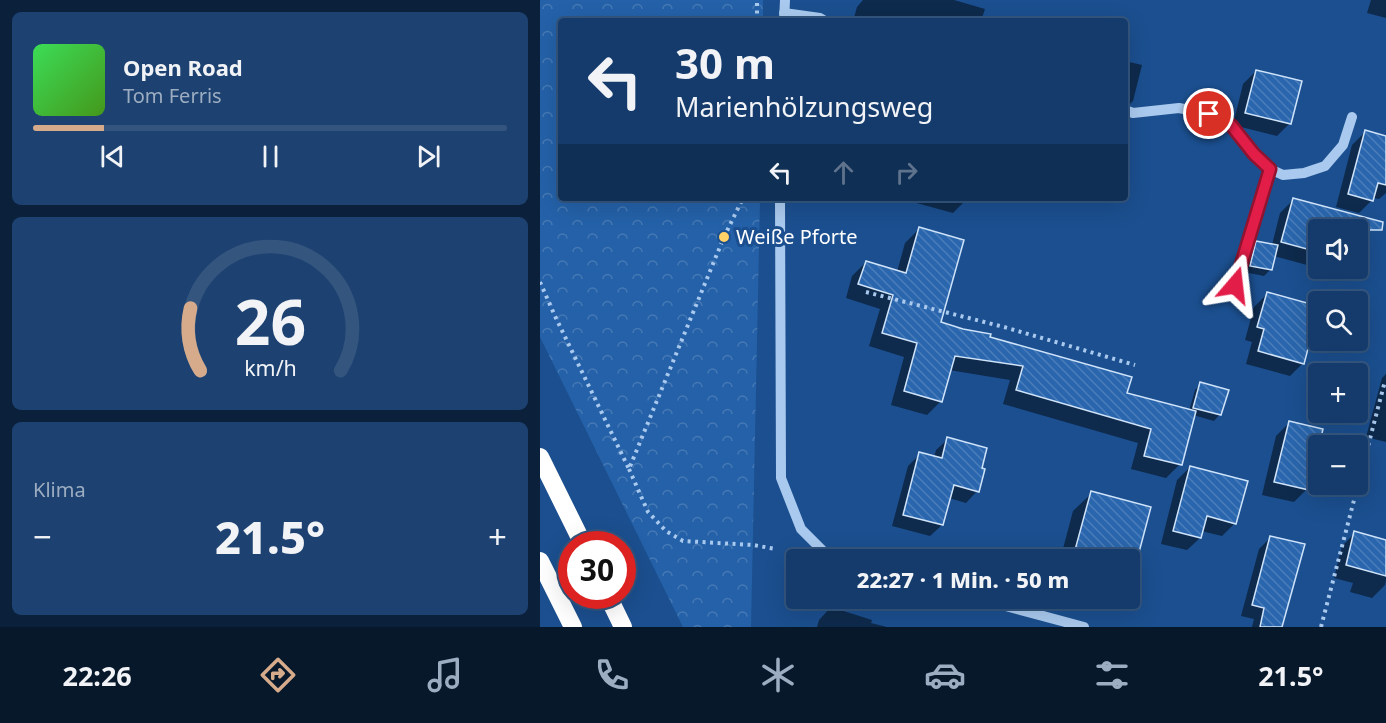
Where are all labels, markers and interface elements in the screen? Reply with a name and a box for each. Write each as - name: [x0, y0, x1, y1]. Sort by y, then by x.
- text: 30 m: [675, 34, 775, 91]
- icon: left: [576, 42, 654, 120]
- text: Open Road: [123, 52, 243, 82]
- text: Tom Ferris: [123, 82, 222, 109]
- text: Marienhölzungsweg: [675, 88, 933, 125]
- pin: [1183, 88, 1234, 139]
- icon: arrive: [1192, 97, 1225, 130]
- icon: previous: [96, 140, 129, 173]
- icon: pause: [254, 140, 287, 173]
- icon: next: [412, 140, 445, 173]
- icon: left: [764, 156, 797, 189]
- icon: ahead: [827, 156, 860, 189]
- icon: right: [890, 156, 923, 189]
- map controls: [1308, 219, 1368, 495]
- button: sound: [1308, 219, 1368, 279]
- place label: Weiße Pforte: [736, 223, 858, 250]
- marker: Weiße Pforte: [717, 230, 731, 244]
- position arrow: [1203, 253, 1267, 317]
- text: 26: [234, 278, 306, 363]
- button: search: [1308, 291, 1368, 351]
- text: km/h: [244, 353, 296, 382]
- button: +: [1308, 363, 1368, 423]
- button: −: [1308, 435, 1368, 495]
- text: Klima: [33, 476, 86, 503]
- text: 21.5°: [215, 506, 325, 567]
- text: −: [33, 514, 52, 559]
- text: +: [488, 514, 507, 559]
- speed limit sign: 30: [558, 531, 636, 609]
- text: 22:27 · 1 Min. · 50 m: [857, 564, 1069, 594]
- icon: directions: [257, 654, 299, 696]
- icon: music: [424, 654, 466, 696]
- icon: phone: [591, 654, 633, 696]
- icon: climate: [757, 654, 799, 696]
- icon: car: [924, 654, 966, 696]
- icon: filters: [1091, 654, 1133, 696]
- text: 22:26: [62, 657, 132, 694]
- text: 21.5°: [1258, 657, 1324, 694]

